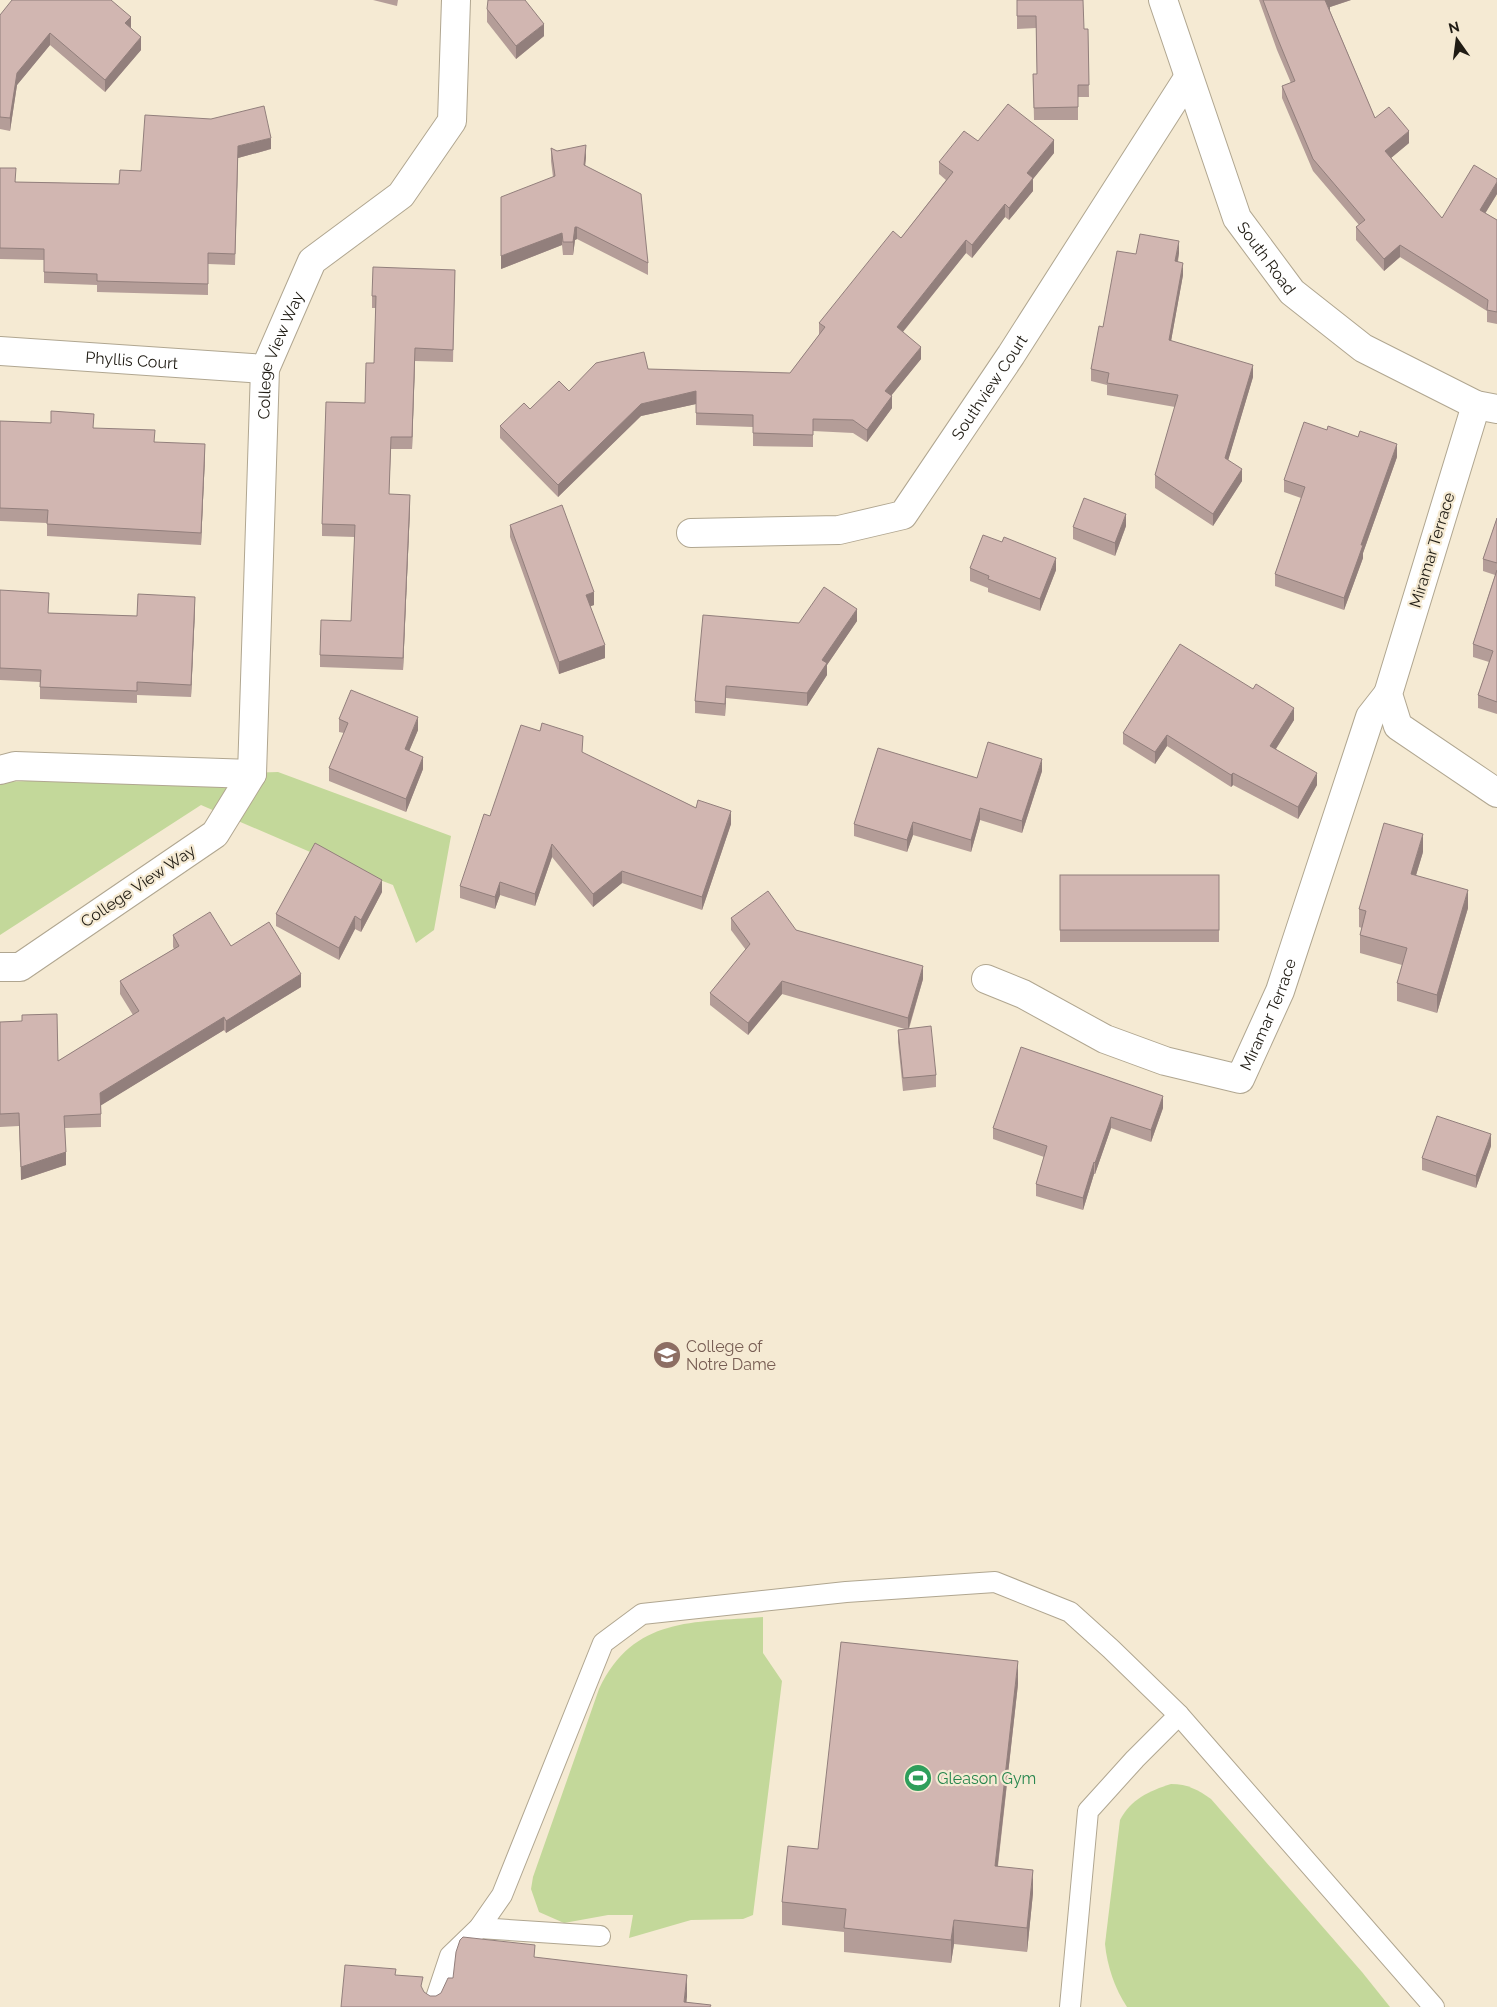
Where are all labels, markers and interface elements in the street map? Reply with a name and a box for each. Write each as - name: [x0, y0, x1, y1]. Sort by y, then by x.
- north arrow: [1432, 15, 1482, 65]
- text: N: [1447, 18, 1461, 36]
- street label: South Road: [1233, 218, 1300, 298]
- street label: College View Way: [254, 288, 307, 420]
- street label: Southview Court: [947, 331, 1031, 443]
- street label: Phyllis Court: [85, 347, 179, 373]
- street label: Miramar Terrace: [1405, 490, 1459, 610]
- street label: College View Way: [77, 840, 199, 931]
- street label: Miramar Terrace: [1236, 956, 1300, 1073]
- place label: College of Notre Dame: [686, 1337, 776, 1374]
- school or university icon: College of Notre Dame: [652, 1340, 682, 1370]
- sports icon: Gleason Gym: [903, 1763, 933, 1793]
- place label: Gleason Gym: [937, 1769, 1036, 1788]

